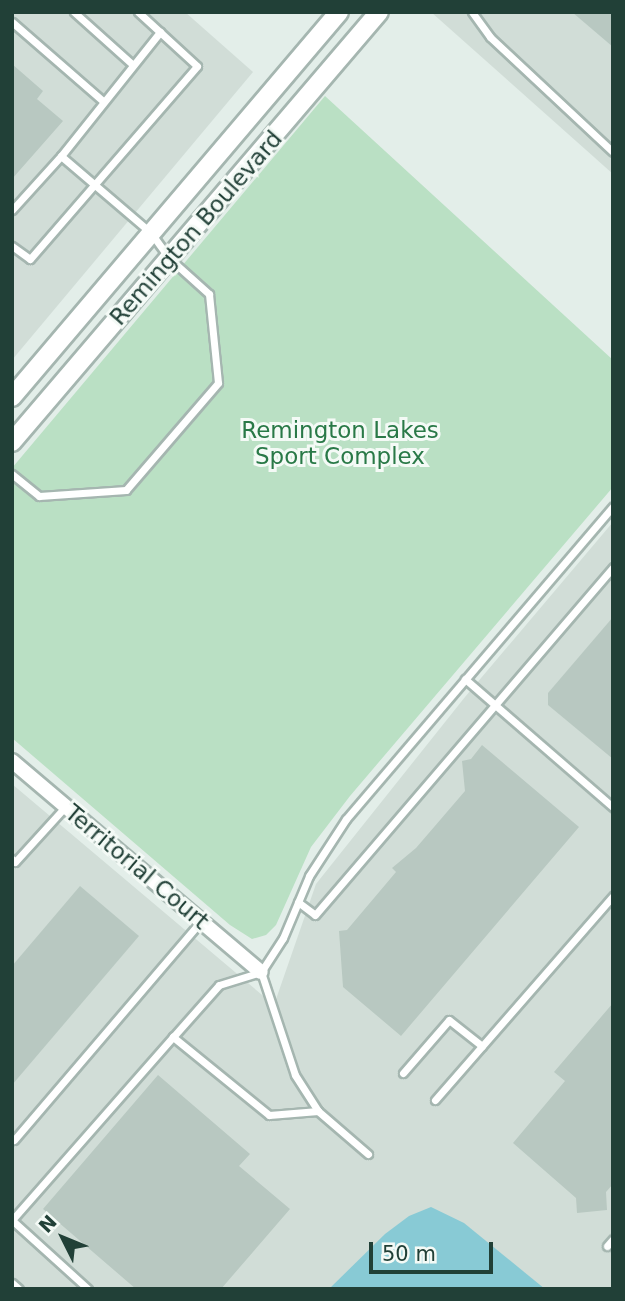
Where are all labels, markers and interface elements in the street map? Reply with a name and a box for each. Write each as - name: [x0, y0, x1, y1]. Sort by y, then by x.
- street label: Remington Boulevard: [104, 125, 288, 331]
- park label: Remington Lakes Sport Complex: [241, 416, 439, 470]
- street label: Territorial Court: [60, 799, 214, 935]
- north arrow: [28, 1203, 98, 1273]
- text: N: [34, 1210, 61, 1237]
- scale bar: [373, 1228, 497, 1272]
- text: 50 m: [382, 1242, 436, 1266]

